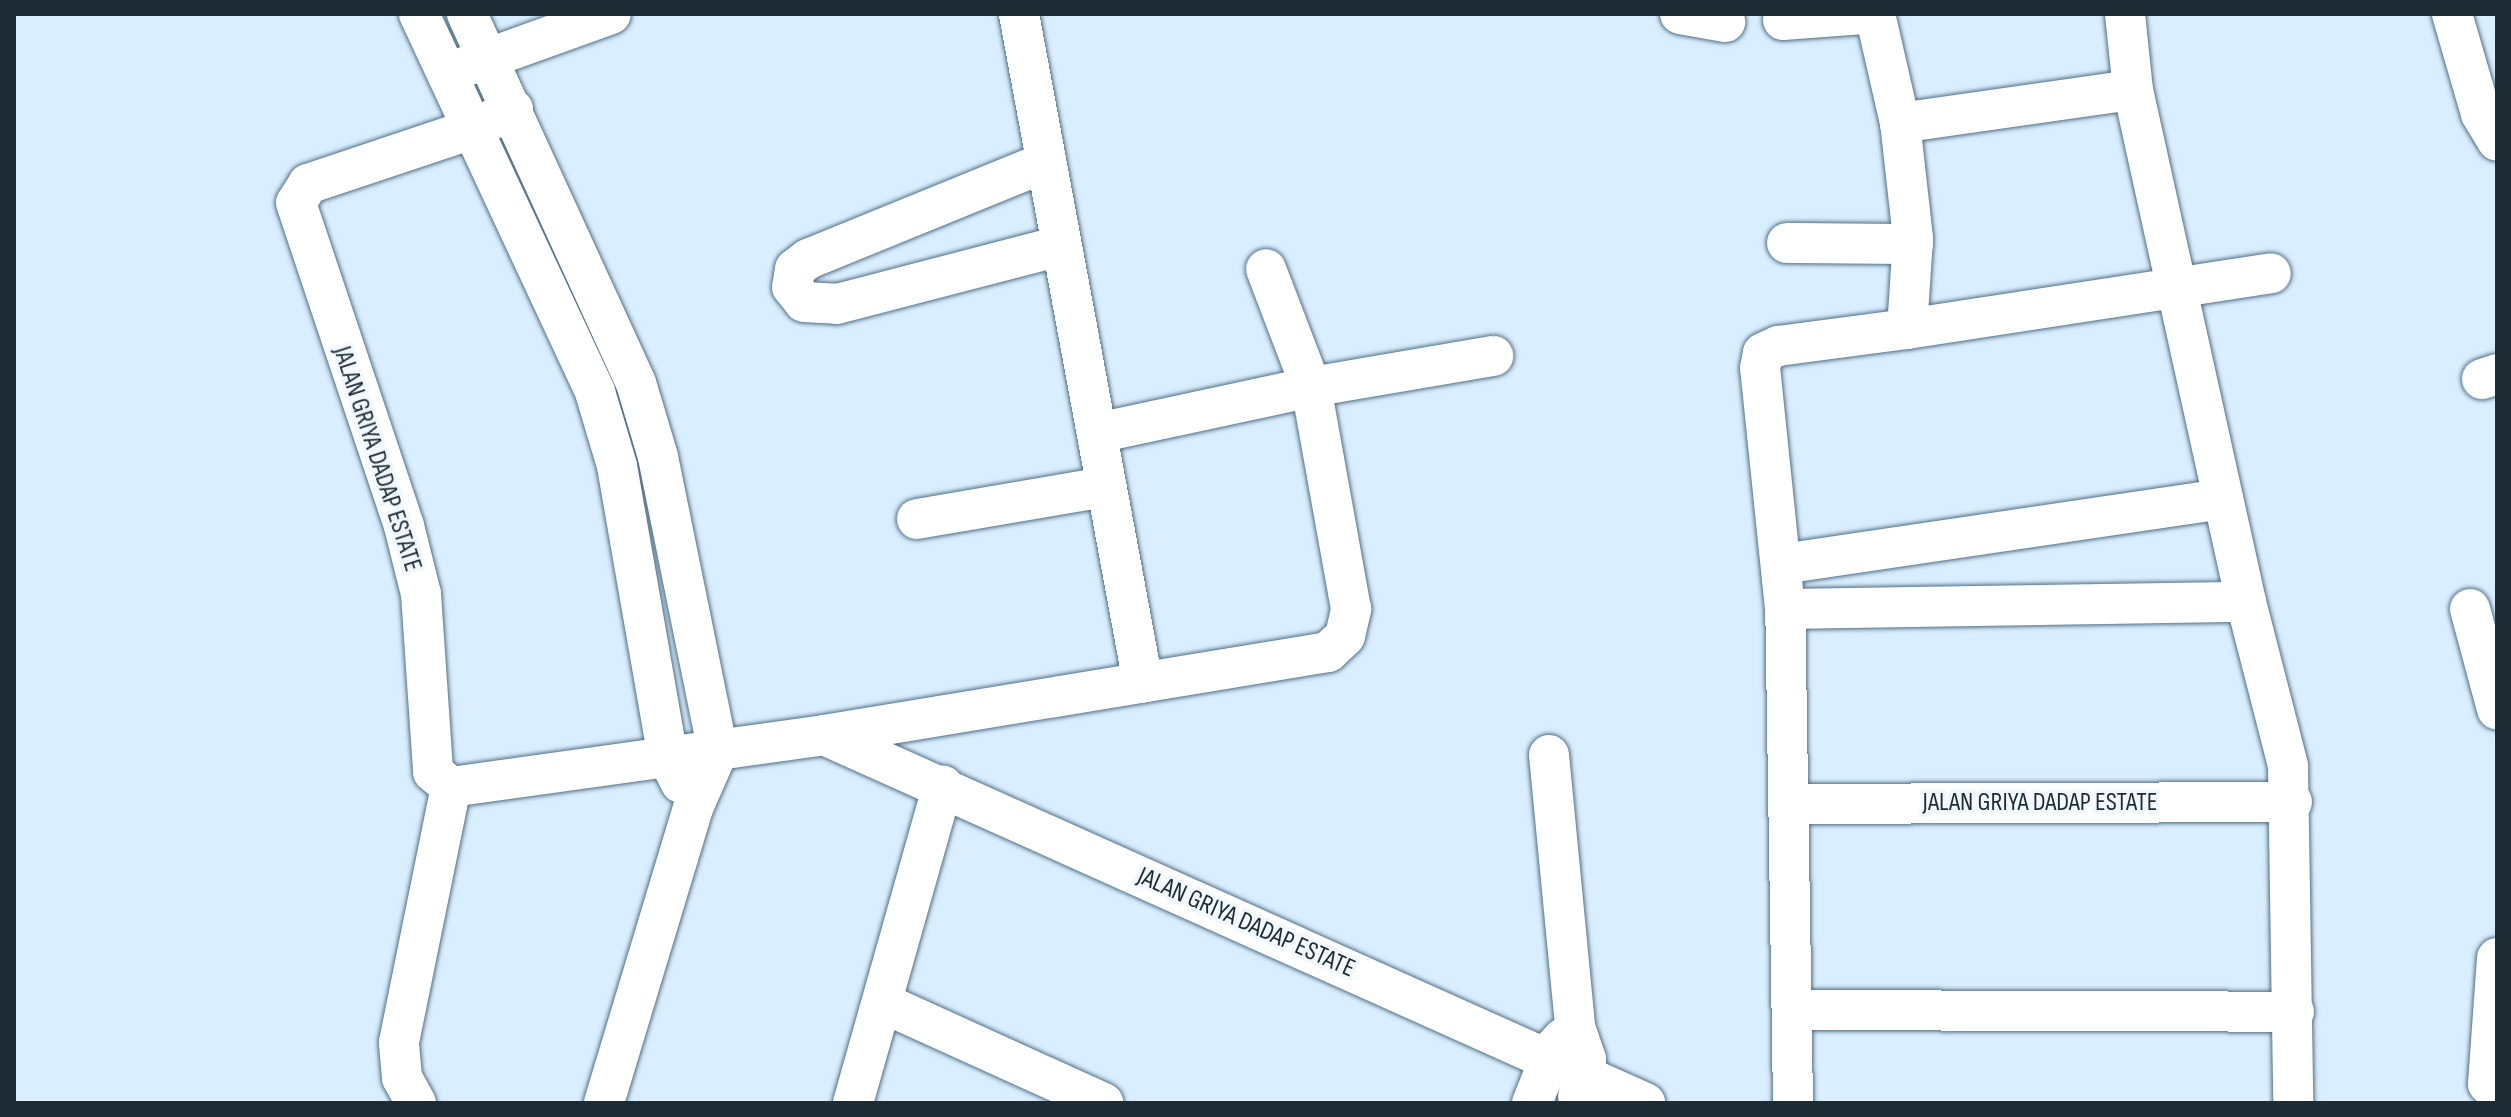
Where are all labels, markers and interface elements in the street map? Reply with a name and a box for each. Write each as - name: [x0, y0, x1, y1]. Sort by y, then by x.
- street label: JALAN GRIYA DADAP ESTATE: [326, 342, 428, 576]
- street label: JALAN GRIYA DADAP ESTATE: [1923, 787, 2157, 819]
- street label: JALAN GRIYA DADAP ESTATE: [1132, 861, 1360, 985]

